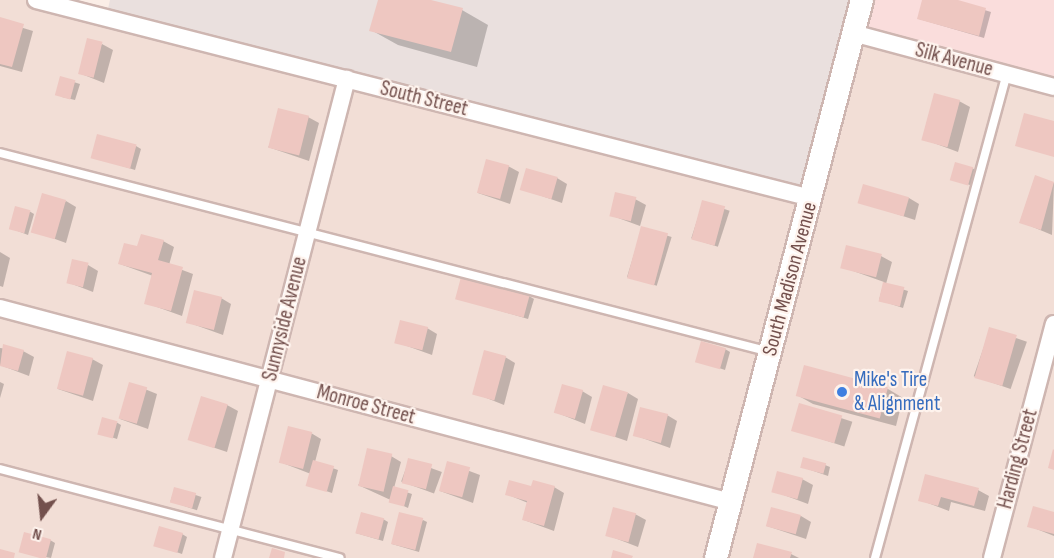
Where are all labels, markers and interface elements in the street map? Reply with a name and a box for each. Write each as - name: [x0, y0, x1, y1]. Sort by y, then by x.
- street label: Silk Avenue: [912, 38, 996, 82]
- street label: South Street: [378, 76, 470, 122]
- street label: South Madison Avenue: [757, 199, 823, 359]
- street label: Sunnyside Avenue: [257, 254, 313, 384]
- place label: Mike's Tire & Alignment: [854, 367, 940, 417]
- street label: Monroe Street: [314, 380, 418, 430]
- marker: Mike's Tire & Alignment: [835, 385, 849, 399]
- street label: Harding Street: [993, 406, 1043, 512]
- north arrow: [12, 486, 72, 546]
- text: N: [31, 524, 44, 544]

